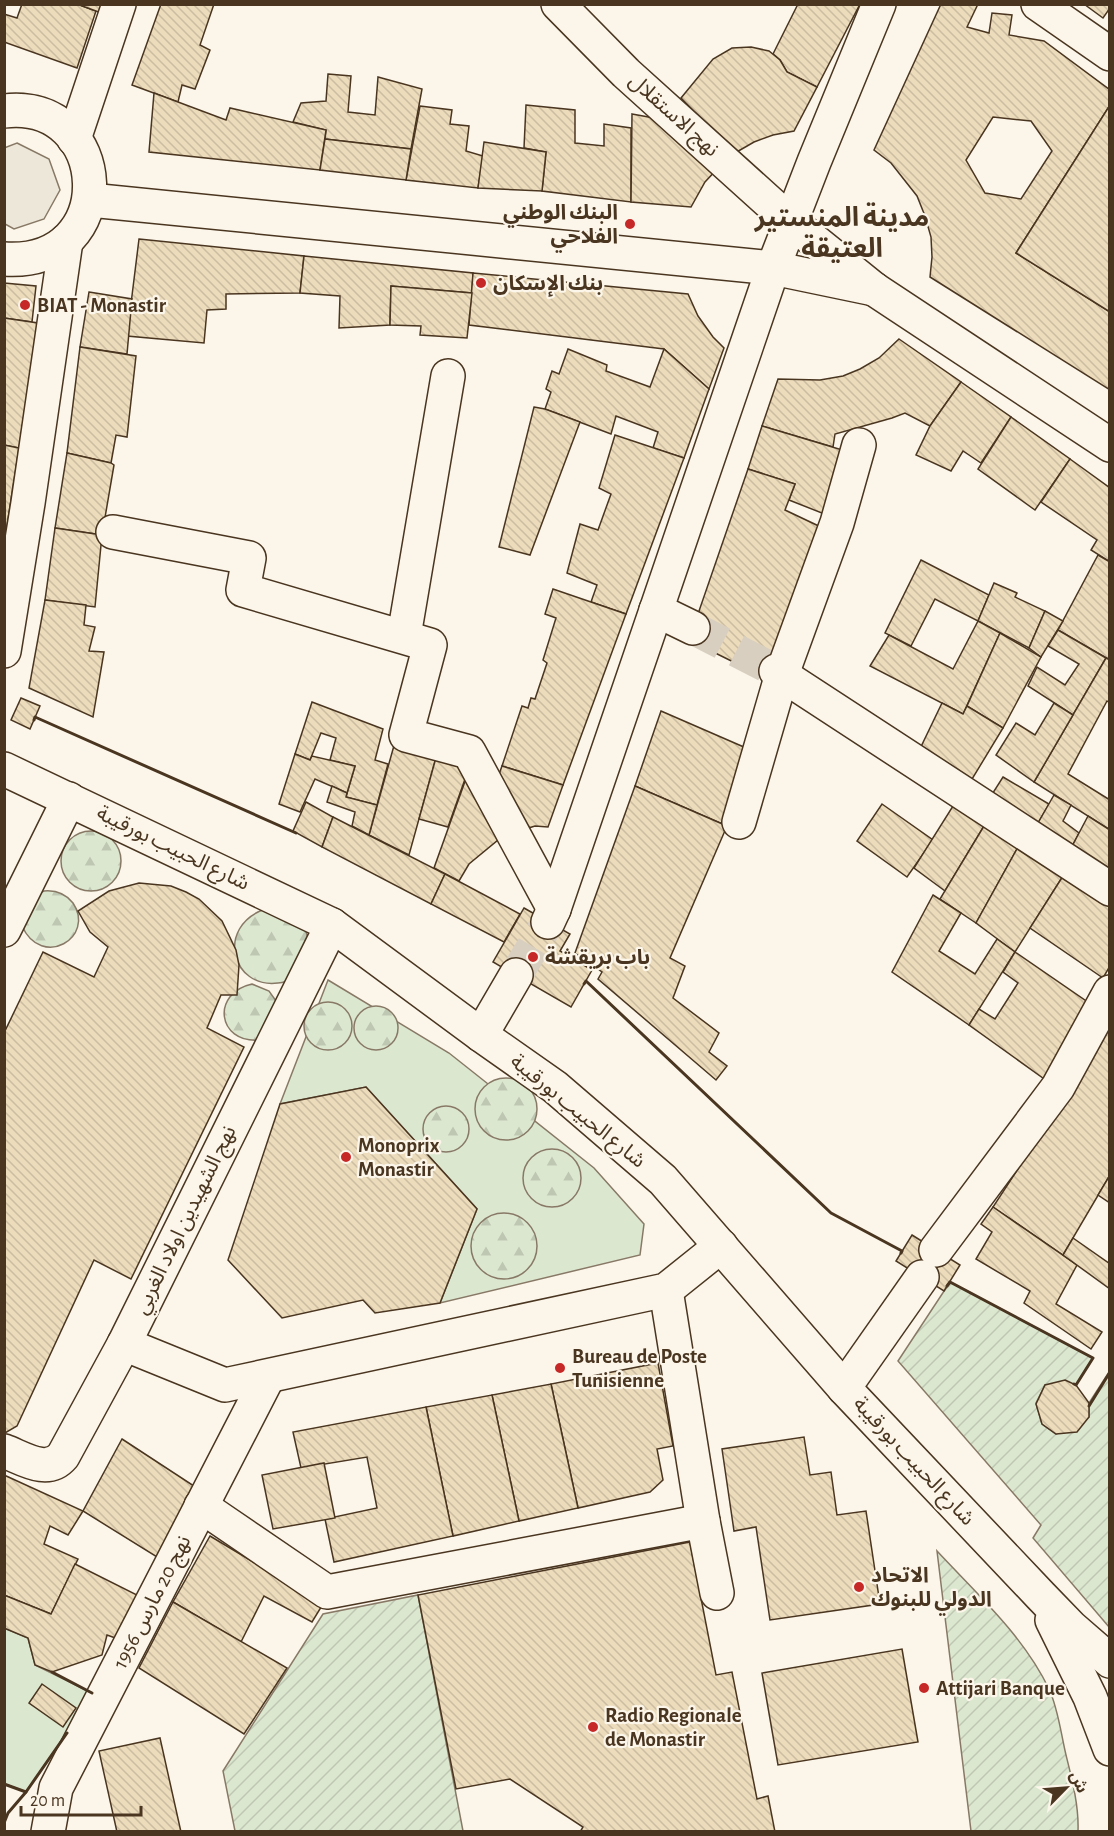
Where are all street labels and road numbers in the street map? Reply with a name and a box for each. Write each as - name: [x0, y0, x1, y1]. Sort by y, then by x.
- street label: نهج الاستقلال: [623, 70, 723, 163]
- street label: شارع الحبيب بورقيبة: [92, 802, 253, 898]
- street label: شارع الحبيب بورقيبة: [504, 1050, 649, 1175]
- street label: نهج الشهيدين اولاد الغربي: [130, 1123, 244, 1320]
- street label: شارع الحبيب بورقيبة: [846, 1393, 979, 1532]
- street label: نهج 20 مارس 1956: [109, 1532, 198, 1674]

